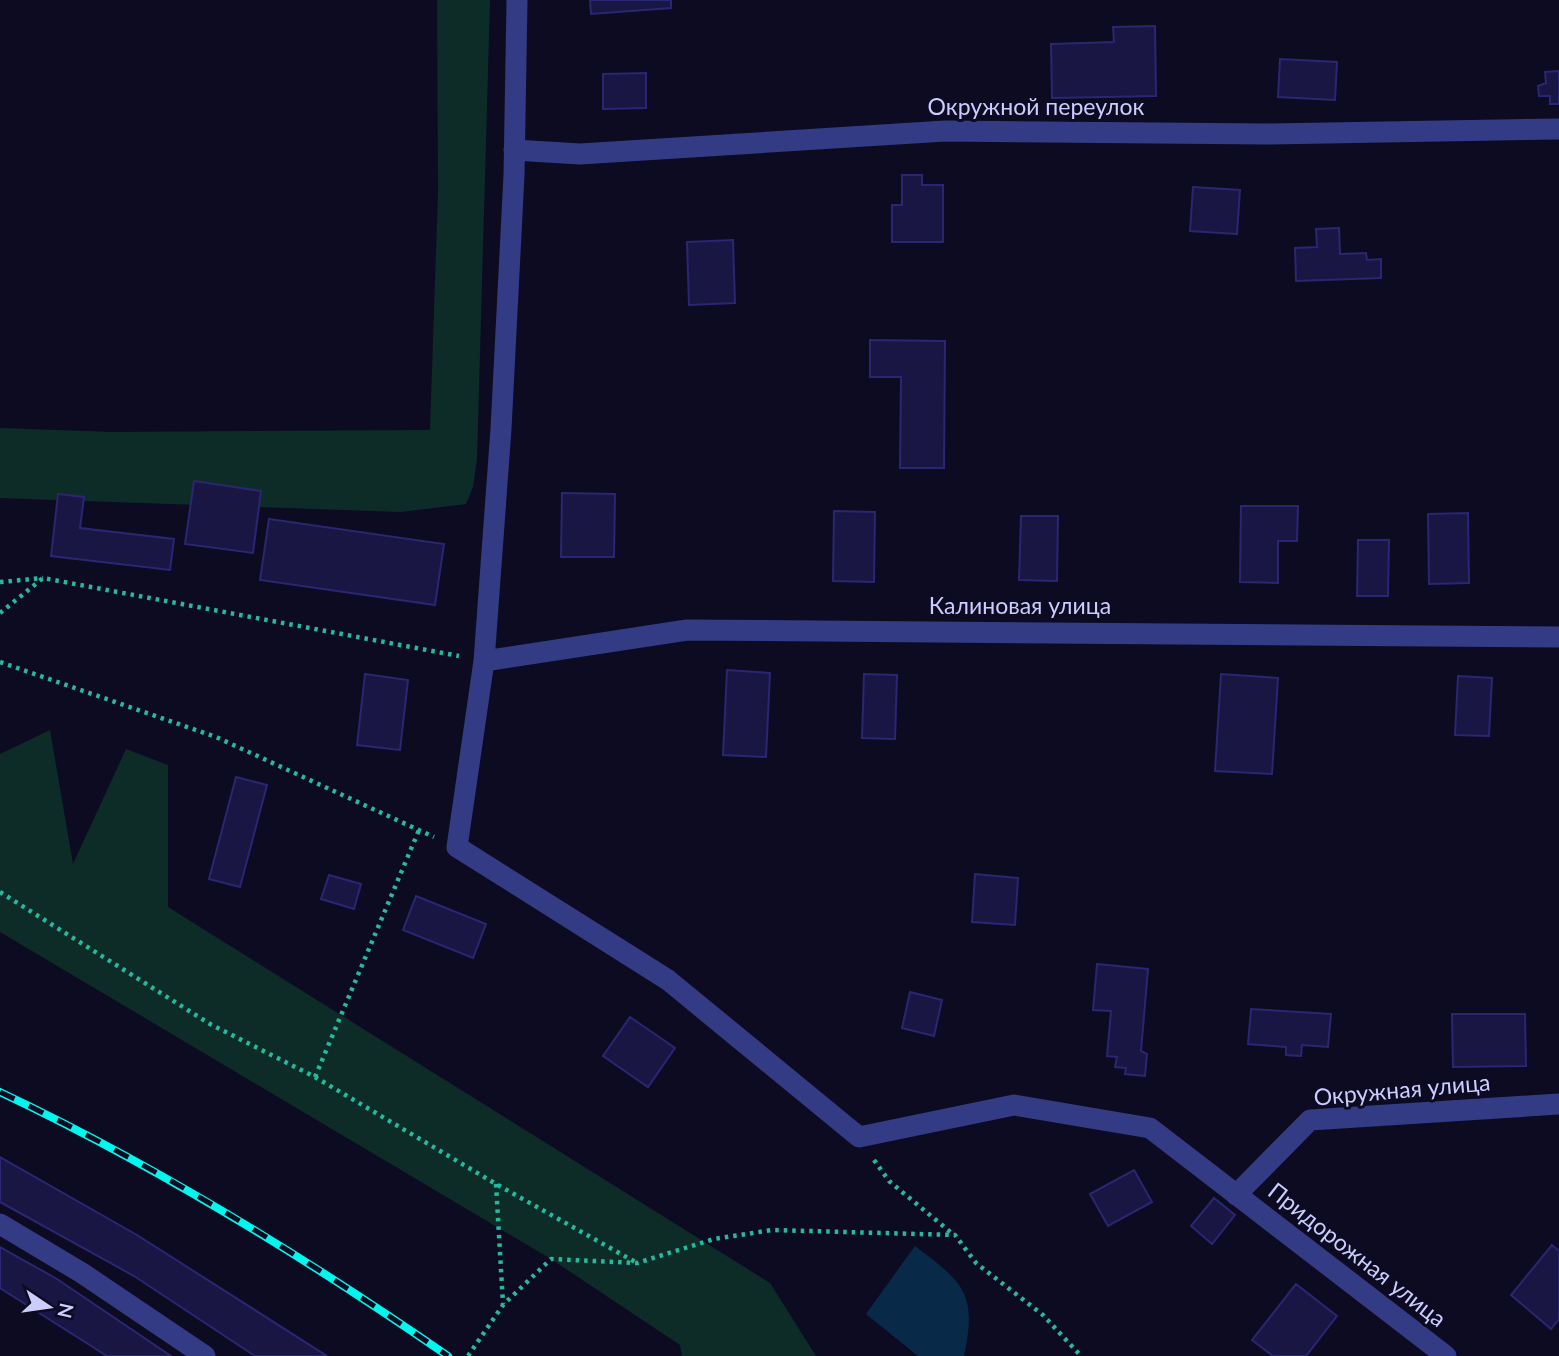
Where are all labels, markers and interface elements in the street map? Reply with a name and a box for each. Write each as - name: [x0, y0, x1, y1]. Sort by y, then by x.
- street label: Окружной переулок: [928, 92, 1144, 120]
- street label: Калиновая улица: [929, 591, 1111, 619]
- street label: Окружная улица: [1312, 1067, 1491, 1111]
- street label: Придорожная улица: [1263, 1176, 1452, 1332]
- north arrow: [14, 1272, 84, 1342]
- text: N: [53, 1301, 79, 1321]

